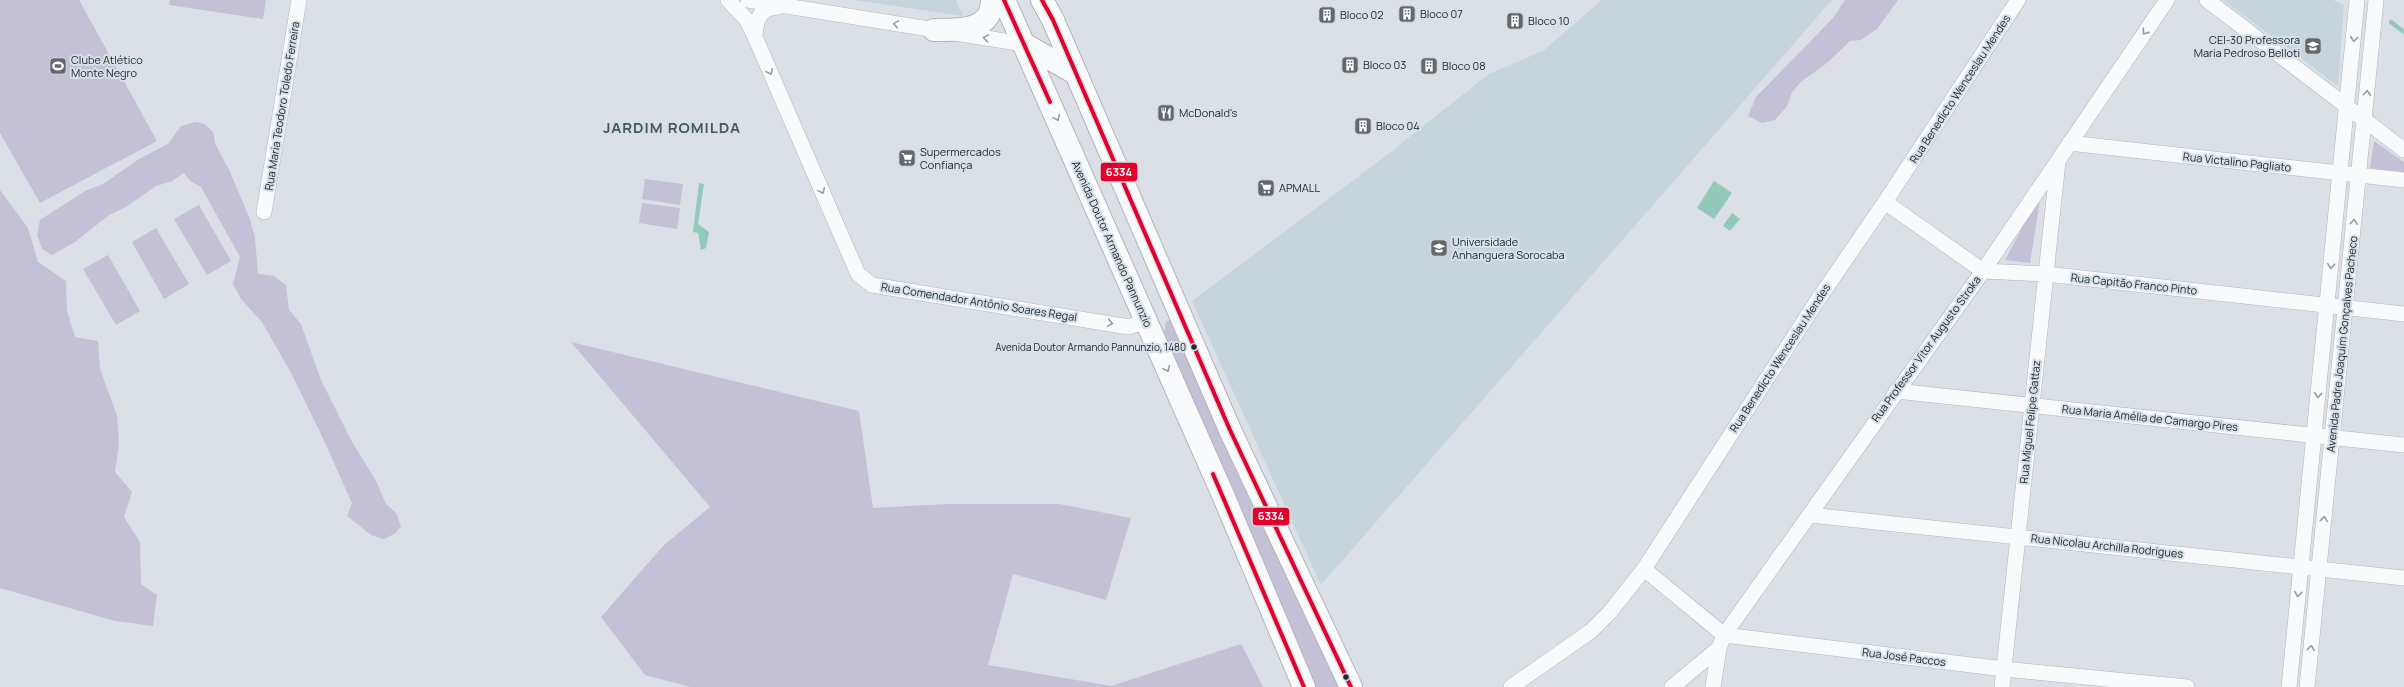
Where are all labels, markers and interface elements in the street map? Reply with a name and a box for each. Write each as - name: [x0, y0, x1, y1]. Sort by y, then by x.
- building icon: Bloco 07: [1397, 4, 1417, 24]
- building icon: Bloco 02: [1317, 5, 1337, 25]
- place label: Bloco 07: [1420, 6, 1463, 21]
- place label: Bloco 02: [1340, 7, 1383, 22]
- building icon: Bloco 10: [1505, 11, 1525, 31]
- street label: Rua Benedicto Wenceslau Mendes: [1906, 11, 2013, 166]
- place label: Bloco 10: [1528, 13, 1569, 28]
- street label: Rua Maria Teodoro Toledo Ferreira: [261, 20, 302, 192]
- one-way arrow: [893, 20, 899, 29]
- one-way arrow: [2142, 28, 2150, 35]
- place label: CEI-30 Professora Maria Pedroso Belloti: [2194, 32, 2300, 60]
- one-way arrow: [983, 35, 989, 43]
- school or university icon: CEI-30 Professora Maria Pedroso Belloti: [2303, 36, 2323, 56]
- one-way arrow: [2349, 36, 2358, 42]
- place label: Clube Atlético Monte Negro: [71, 52, 143, 80]
- building icon: Bloco 03: [1340, 55, 1360, 75]
- sports icon: Clube Atlético Monte Negro: [48, 56, 68, 76]
- building icon: Bloco 08: [1419, 56, 1439, 76]
- place label: Bloco 03: [1363, 57, 1406, 72]
- place label: Bloco 08: [1442, 58, 1486, 73]
- one-way arrow: [765, 68, 773, 76]
- one-way arrow: [2362, 90, 2371, 96]
- restaurant icon: McDonald's: [1156, 103, 1176, 123]
- place label: McDonald's: [1179, 105, 1237, 120]
- one-way arrow: [1052, 115, 1060, 122]
- building icon: Bloco 04: [1353, 116, 1373, 136]
- district label: JARDIM ROMILDA: [603, 117, 741, 138]
- place label: Bloco 04: [1376, 118, 1420, 133]
- place label: Supermercados Confiança: [920, 144, 1001, 172]
- supermarket icon: Supermercados Confiança: [897, 148, 917, 168]
- street label: Rua Victalino Pagliato: [2182, 148, 2292, 175]
- street label: Avenida Doutor Armando Pannunzio: [1069, 158, 1156, 330]
- line badge: 6334: [1100, 162, 1138, 182]
- text: 6334: [1106, 164, 1132, 179]
- supermarket icon: APMALL: [1256, 178, 1276, 198]
- place label: APMALL: [1279, 180, 1320, 195]
- one-way arrow: [817, 187, 825, 195]
- one-way arrow: [2349, 219, 2358, 225]
- place label: Universidade Anhanguera Sorocaba: [1452, 234, 1565, 262]
- street label: Avenida Padre Joaquim Gonçalves Pacheco: [2323, 234, 2360, 453]
- school or university icon: Universidade Anhanguera Sorocaba: [1429, 238, 1449, 258]
- one-way arrow: [2327, 263, 2336, 269]
- street label: Rua Capitão Franco Pinto: [2070, 269, 2198, 298]
- street label: Rua Professor Vitor Augusto Stroka: [1867, 273, 1984, 425]
- street label: Rua Comendador Antônio Soares Regal: [880, 279, 1078, 324]
- street label: Rua Benedicto Wenceslau Mendes: [1726, 280, 1833, 435]
- one-way arrow: [1106, 319, 1113, 327]
- place label: Avenida Doutor Armando Pannunzio, 1480: [995, 340, 1186, 354]
- marker: Avenida Doutor Armando Pannunzio, 1480: [1189, 342, 1199, 352]
- street label: Rua Miguel Felipe Gattaz: [2016, 359, 2043, 484]
- one-way arrow: [1163, 365, 1171, 372]
- one-way arrow: [2314, 392, 2323, 398]
- street label: Rua Maria Amélia de Camargo Pires: [2061, 401, 2239, 434]
- line badge: 6334: [1252, 507, 1290, 526]
- text: 6334: [1258, 508, 1284, 523]
- one-way arrow: [2319, 516, 2328, 522]
- street label: Rua Nicolau Archilla Rodrigues: [2030, 530, 2184, 561]
- one-way arrow: [2294, 591, 2303, 597]
- street label: Rua José Paccos: [1861, 644, 1947, 669]
- one-way arrow: [2306, 645, 2315, 651]
- unlabelled marker: [1341, 672, 1351, 682]

